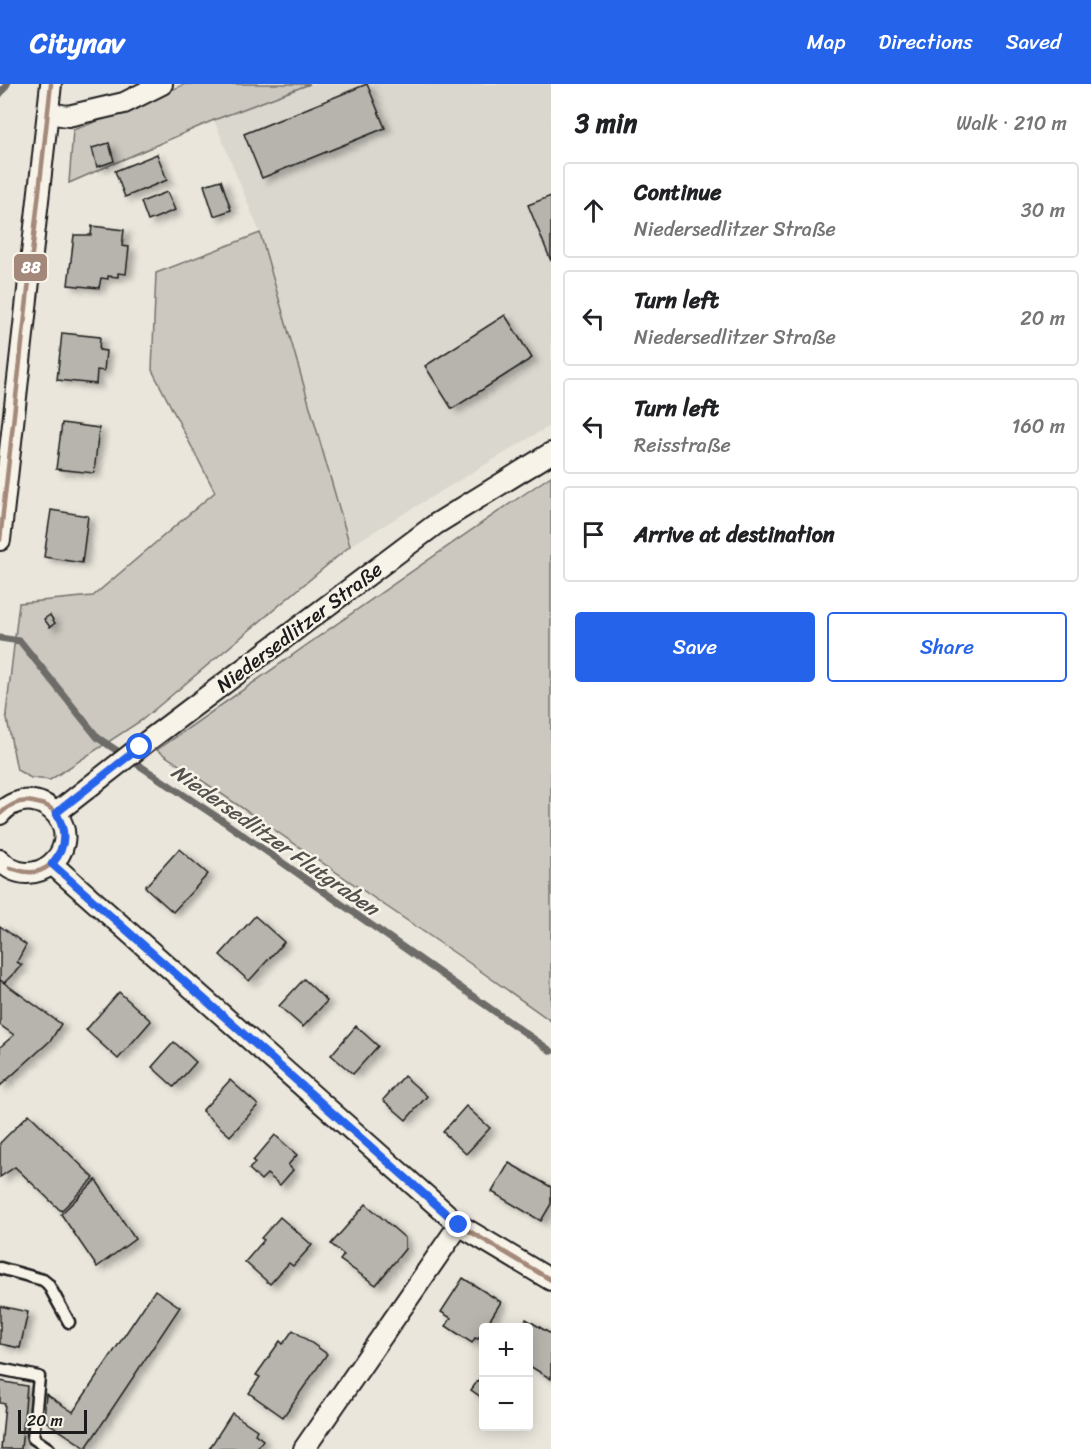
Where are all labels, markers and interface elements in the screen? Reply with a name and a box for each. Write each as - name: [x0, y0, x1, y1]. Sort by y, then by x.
- text: Citynav: [30, 18, 124, 67]
- text: Map: [807, 23, 845, 61]
- text: Directions: [878, 23, 973, 61]
- text: Saved: [1006, 23, 1061, 61]
- text: 3 min: [575, 100, 637, 146]
- text: Walk · 210 m: [956, 106, 1067, 141]
- text: Continue: [634, 173, 722, 212]
- text: 30 m: [1021, 193, 1065, 228]
- icon: ahead: [577, 194, 610, 227]
- text: Niedersedlitzer Straße: [634, 212, 836, 247]
- line badge: 88: [13, 253, 48, 282]
- text: 88: [20, 253, 41, 282]
- text: Turn left: [634, 281, 719, 320]
- text: 20 m: [1020, 301, 1065, 336]
- icon: left: [577, 302, 610, 335]
- text: Niedersedlitzer Straße: [634, 320, 836, 355]
- text: Turn left: [634, 389, 719, 428]
- text: 160 m: [1012, 409, 1065, 444]
- icon: left: [577, 410, 610, 443]
- text: Reisstraße: [634, 428, 731, 463]
- text: Arrive at destination: [634, 515, 835, 554]
- icon: arrive: [577, 518, 610, 551]
- street label: Niedersedlitzer Straße: [208, 553, 390, 702]
- button: Save: [575, 612, 815, 682]
- button: Share: [827, 612, 1067, 682]
- route start: [126, 733, 152, 759]
- water label: Niedersedlitzer Flutgraben: [163, 754, 389, 928]
- route end: [445, 1211, 471, 1237]
- map controls: [479, 1323, 533, 1431]
- button: +: [479, 1323, 533, 1377]
- button: −: [479, 1377, 533, 1431]
- text: 20 m: [27, 1406, 63, 1435]
- scale bar: [18, 1407, 87, 1434]

